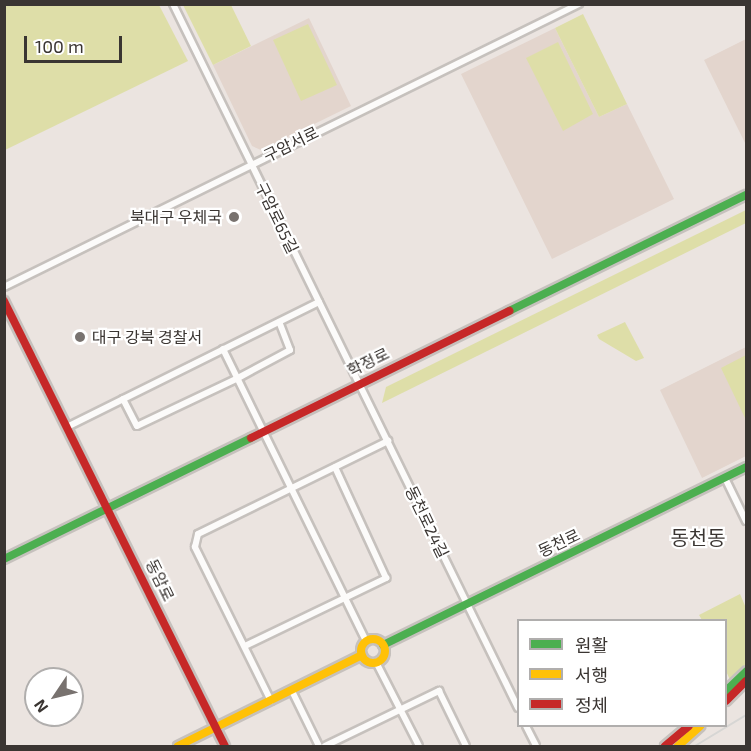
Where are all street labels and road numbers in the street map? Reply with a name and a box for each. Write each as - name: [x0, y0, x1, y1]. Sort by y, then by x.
- street label: 구암서로: [260, 122, 322, 166]
- street label: 구암로65길: [252, 179, 302, 257]
- street label: 학정로: [344, 344, 392, 380]
- street label: 동천로24길: [401, 483, 453, 561]
- street label: 동천로: [535, 525, 583, 561]
- street label: 동암로: [142, 556, 178, 604]

